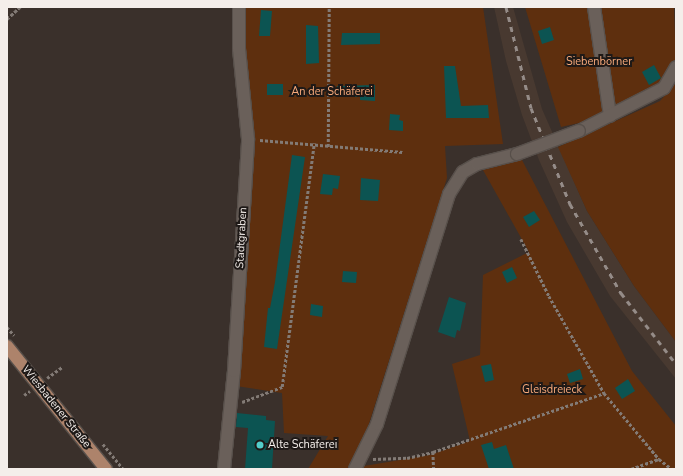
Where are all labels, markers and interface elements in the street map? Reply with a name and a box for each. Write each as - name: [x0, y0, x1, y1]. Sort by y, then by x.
- park label: Siebenbörner: [566, 55, 632, 69]
- park label: An der Schäferei: [291, 85, 373, 99]
- street label: Stadtgraben: [234, 207, 250, 269]
- street label: Wiesbadener Straße: [19, 363, 93, 451]
- park label: Gleisdreieck: [522, 383, 582, 397]
- place label: Alte Schäferei: [268, 438, 337, 452]
- marker: Alte Schäferei: [255, 440, 265, 450]

